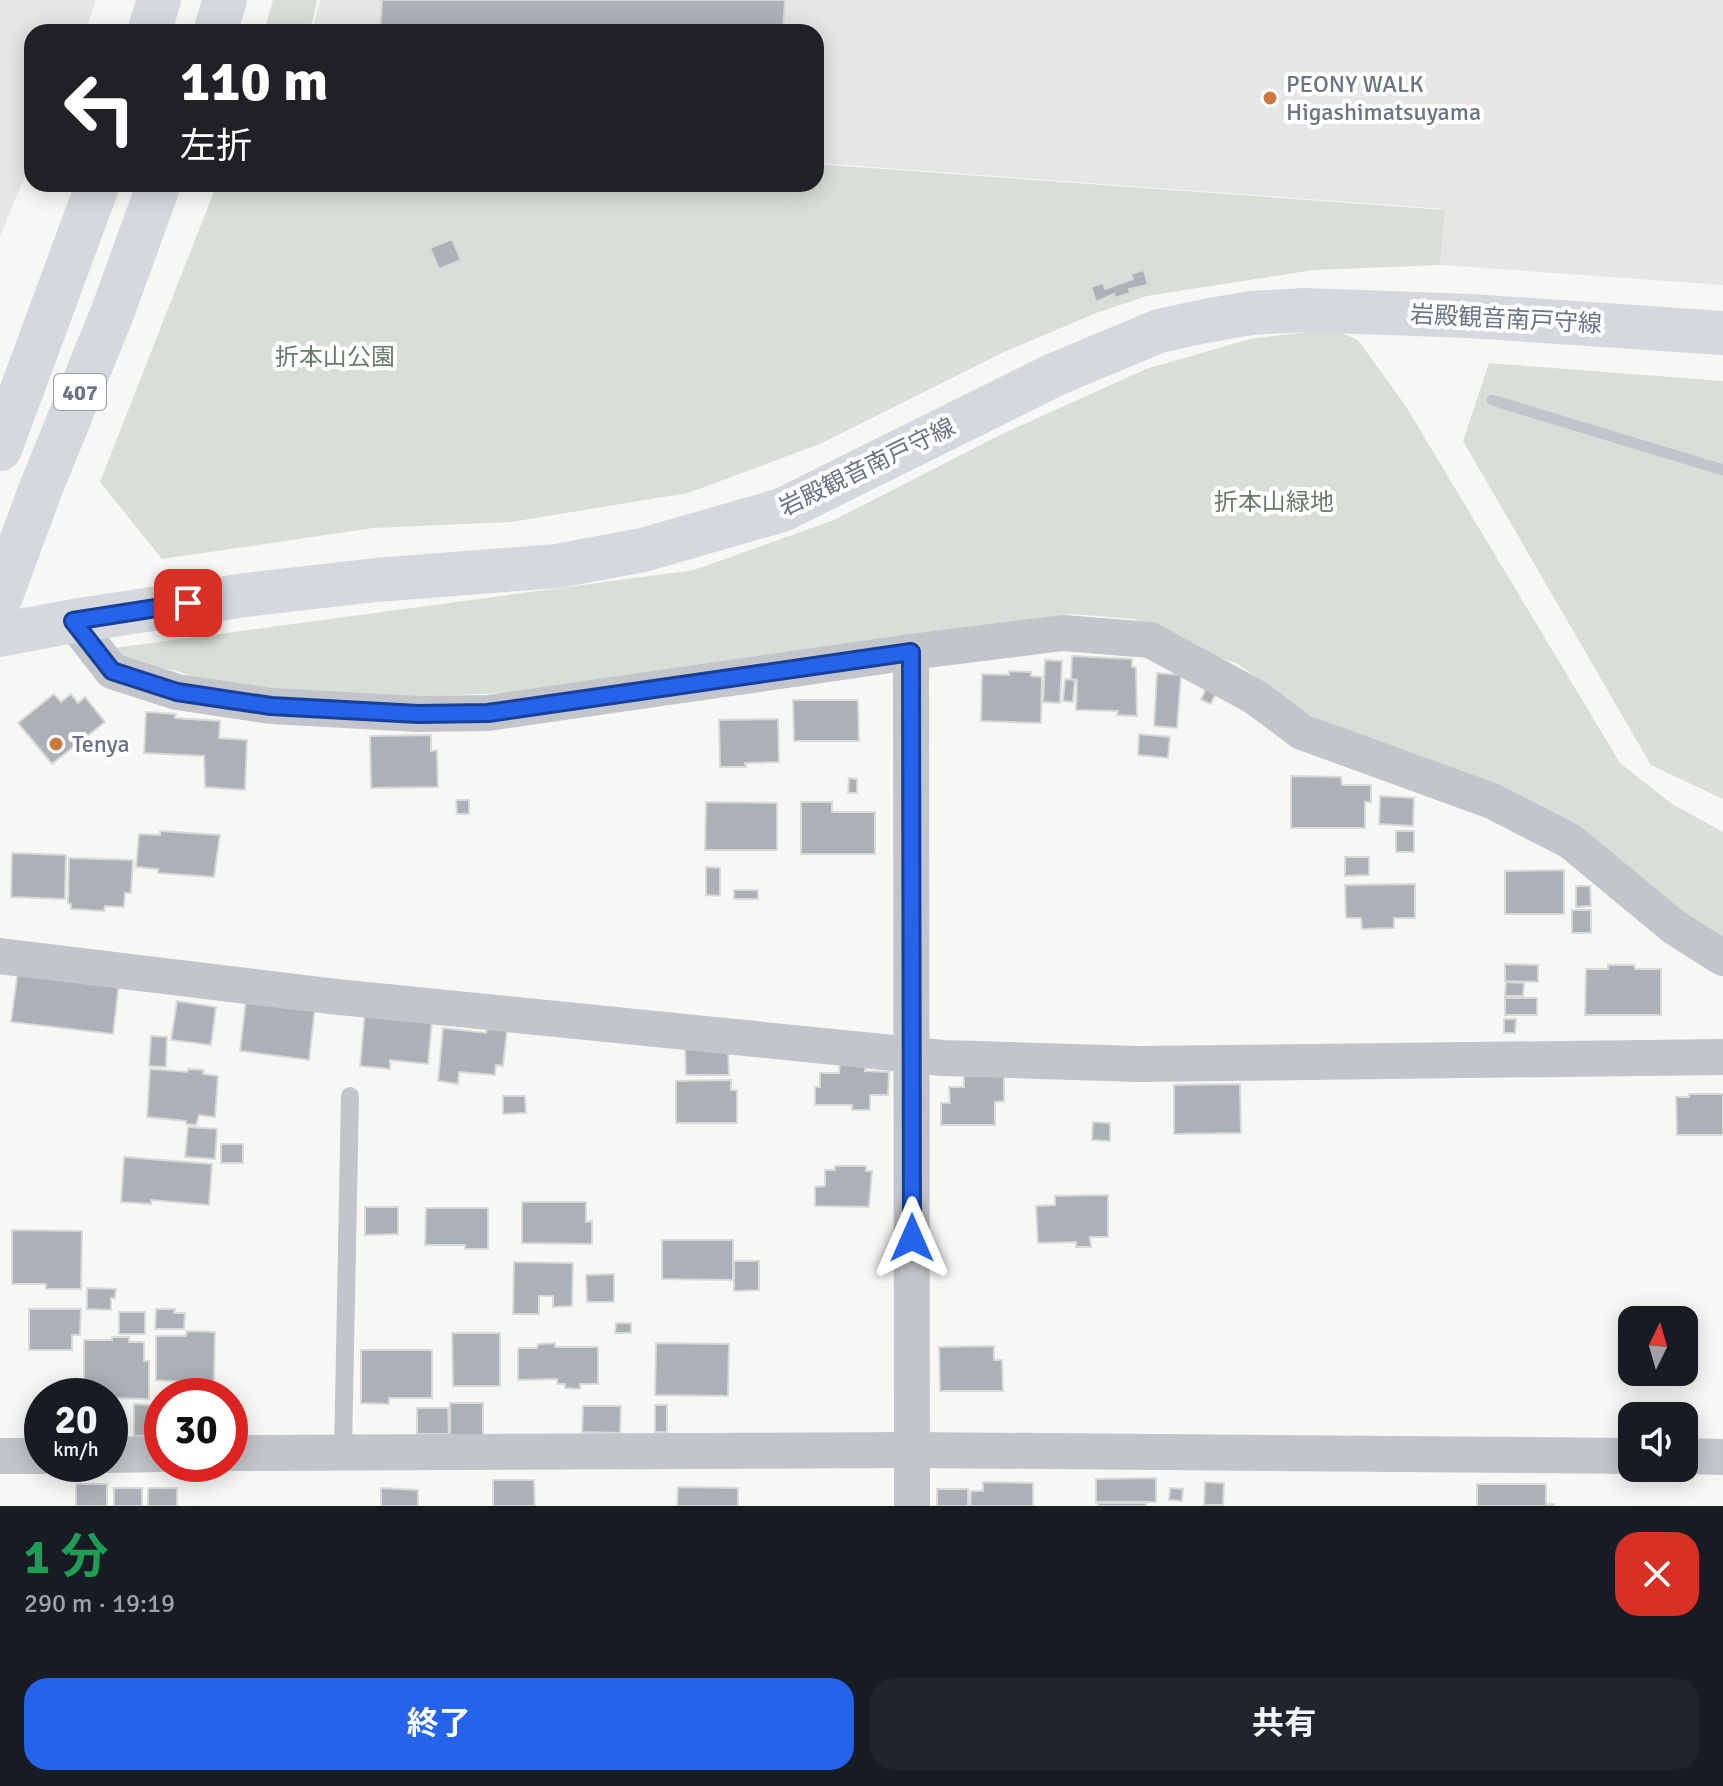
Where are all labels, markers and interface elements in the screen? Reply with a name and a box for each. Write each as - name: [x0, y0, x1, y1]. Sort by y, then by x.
- text: 110 m: [180, 47, 328, 116]
- icon: left: [48, 56, 152, 160]
- place label: PEONY WALK Higashimatsuyama: [1286, 69, 1481, 127]
- marker: PEONY WALK Higashimatsuyama: [1261, 89, 1279, 107]
- text: 左折: [180, 124, 252, 169]
- street label: 岩殿観音南戸守線: [1409, 299, 1603, 339]
- park label: 折本山公園: [275, 342, 395, 372]
- road number: 407: [54, 374, 106, 410]
- street label: 岩殿観音南戸守線: [774, 411, 960, 523]
- park label: 折本山緑地: [1214, 487, 1334, 517]
- pin: [154, 569, 222, 637]
- icon: arrive: [166, 581, 210, 625]
- place label: Tenya: [72, 729, 130, 759]
- marker: Tenya: [47, 735, 65, 753]
- position arrow: [870, 1196, 954, 1280]
- north arrow: [1618, 1306, 1698, 1386]
- map controls: [1618, 1306, 1698, 1482]
- speed limit sign: 30: [144, 1378, 248, 1482]
- text: 20: [54, 1395, 98, 1445]
- button: sound: [1618, 1402, 1698, 1482]
- text: km/h: [53, 1437, 99, 1462]
- text: 1 分: [24, 1528, 108, 1587]
- button: close: [1615, 1532, 1699, 1616]
- text: 290 m · 19:19: [24, 1588, 175, 1620]
- button: 終了: [24, 1678, 854, 1770]
- button: 共有: [870, 1678, 1699, 1770]

